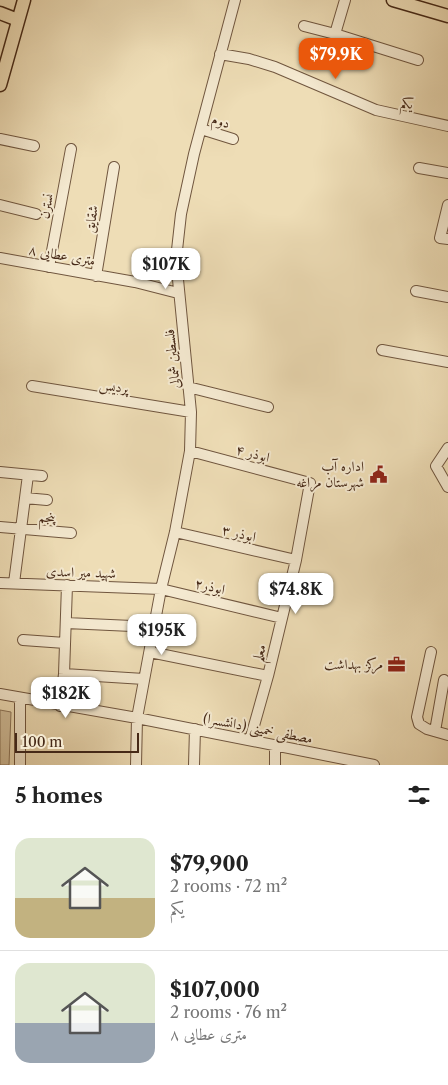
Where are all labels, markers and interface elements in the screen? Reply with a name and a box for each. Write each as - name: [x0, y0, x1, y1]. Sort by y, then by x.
- pin: $79.9K: [295, 38, 377, 80]
- text: $79.9K: [310, 44, 362, 64]
- street label: یکم: [398, 93, 416, 118]
- street label: دوم: [208, 110, 232, 136]
- street label: نسترن: [35, 192, 57, 220]
- street label: شقایق: [80, 204, 102, 234]
- street label: ۸ متری عطایی: [27, 240, 97, 271]
- pin: $107K: [131, 248, 201, 290]
- text: $107K: [142, 254, 190, 274]
- street label: فلسطین شمالی: [160, 328, 184, 390]
- street label: پردیس: [98, 375, 131, 398]
- street label: ابوذر ۴: [234, 440, 272, 466]
- place label: اداره آب شهرستان مراغه: [296, 457, 364, 492]
- public building icon: اداره آب شهرستان مراغه: [368, 464, 388, 484]
- street label: پنجم: [38, 507, 58, 532]
- street label: ابوذر ۳: [220, 520, 258, 546]
- street label: شهید میر اسدی: [46, 562, 117, 583]
- pin: $74.8K: [255, 572, 337, 615]
- street label: ابوذر۲: [193, 574, 227, 598]
- text: $74.8K: [269, 579, 323, 599]
- pin: $195K: [127, 614, 197, 656]
- text: $195K: [138, 620, 186, 640]
- street label: معلم: [248, 642, 276, 665]
- office icon: مرکز بهداشت: [387, 654, 407, 674]
- place label: مرکز بهداشت: [324, 655, 383, 674]
- pin: $182K: [31, 676, 101, 719]
- text: $182K: [42, 683, 90, 703]
- street label: مصطفی خمینی (دانشسرا): [201, 709, 314, 749]
- scale bar: [15, 730, 139, 753]
- text: 100 m: [22, 733, 62, 751]
- icon: filters: [405, 781, 433, 809]
- text: 5 homes: [15, 783, 103, 808]
- text: $79,900: [170, 851, 249, 876]
- icon: home: [55, 858, 115, 918]
- text: 2 rooms · 72 m²: [170, 876, 287, 896]
- text: یکم: [170, 898, 184, 918]
- text: $107,000: [170, 977, 260, 1002]
- icon: home: [55, 983, 115, 1043]
- text: 2 rooms · 76 m²: [170, 1002, 287, 1022]
- text: ۸ متری عطایی: [170, 1024, 247, 1044]

